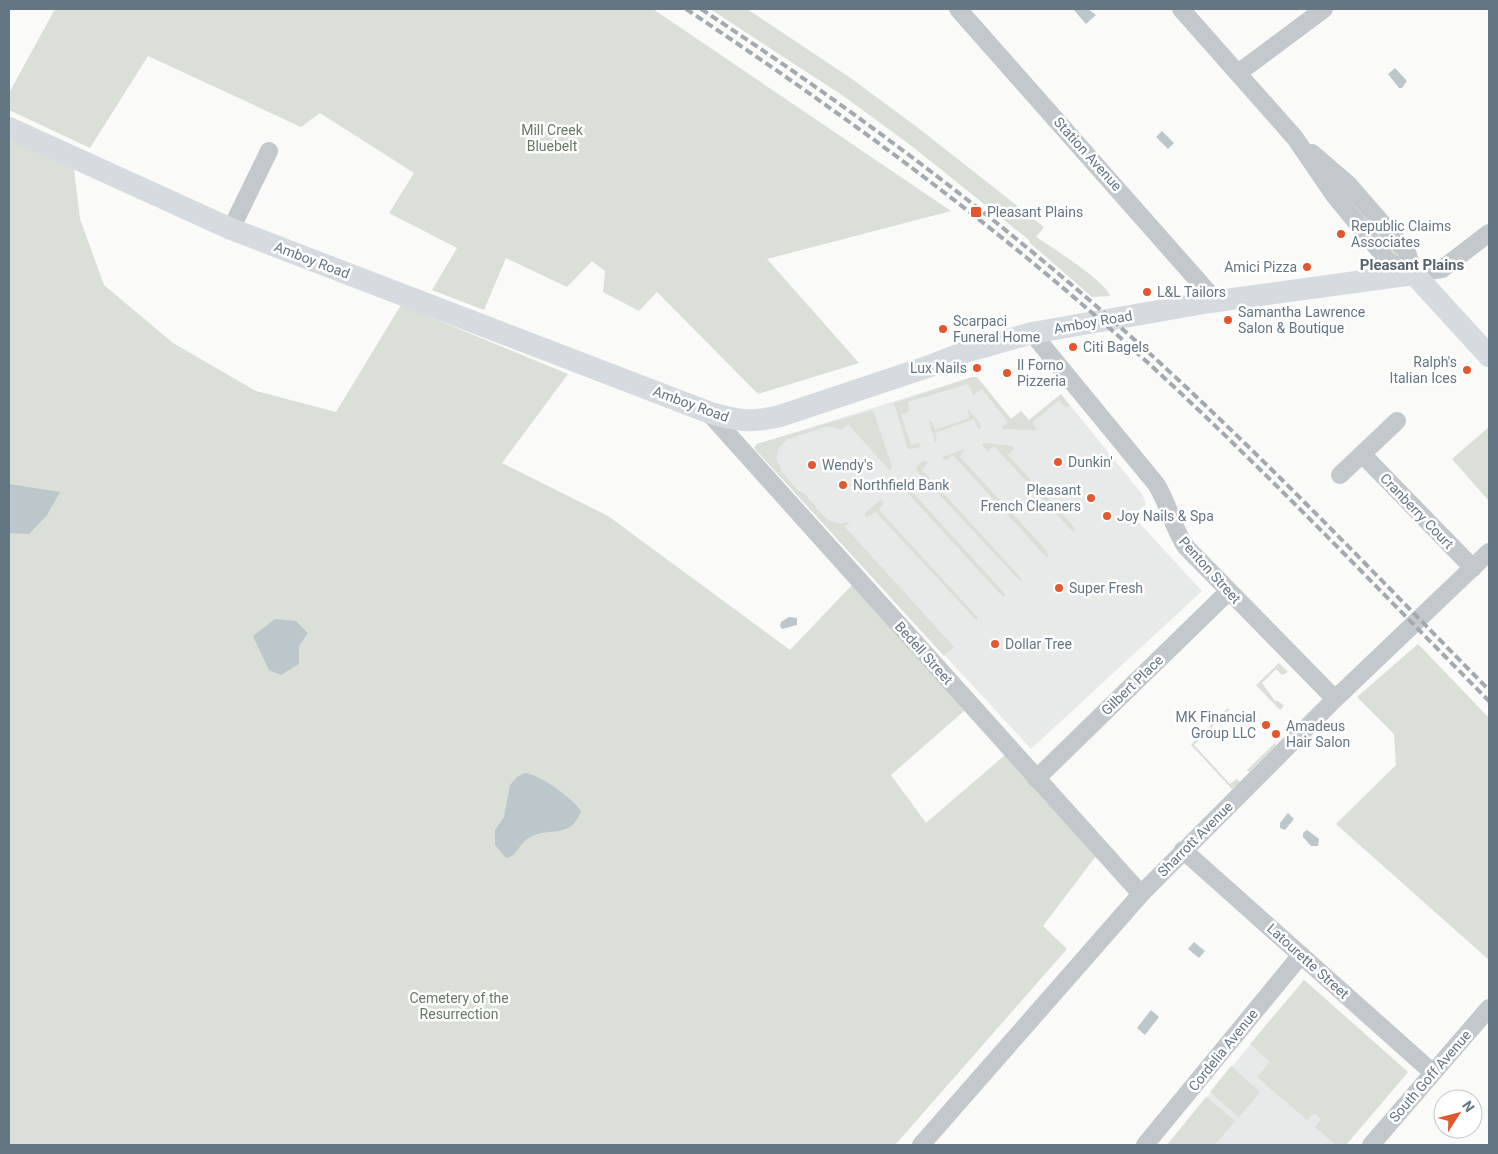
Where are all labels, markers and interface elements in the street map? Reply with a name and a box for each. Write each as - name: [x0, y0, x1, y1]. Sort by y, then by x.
- street label: Station Avenue: [1051, 114, 1125, 194]
- park label: Mill Creek Bluebelt: [521, 122, 584, 154]
- place label: Pleasant Plains: [987, 204, 1083, 220]
- marker: Pleasant Plains: [969, 205, 983, 219]
- place label: Republic Claims Associates: [1351, 218, 1451, 250]
- marker: Republic Claims Associates: [1335, 228, 1347, 240]
- street label: Amboy Road: [272, 238, 352, 282]
- district label: Pleasant Plains: [1360, 256, 1465, 274]
- place label: Amici Pizza: [1224, 259, 1297, 275]
- marker: Amici Pizza: [1301, 261, 1313, 273]
- place label: L&L Tailors: [1157, 284, 1226, 300]
- marker: L&L Tailors: [1141, 286, 1153, 298]
- place label: Samantha Lawrence Salon & Boutique: [1238, 304, 1365, 336]
- street label: Amboy Road: [1053, 307, 1133, 337]
- place label: Scarpaci Funeral Home: [953, 313, 1040, 345]
- marker: Samantha Lawrence Salon & Boutique: [1222, 314, 1234, 326]
- marker: Scarpaci Funeral Home: [937, 323, 949, 335]
- place label: Citi Bagels: [1083, 339, 1149, 355]
- marker: Citi Bagels: [1067, 341, 1079, 353]
- place label: Ralph's Italian Ices: [1390, 354, 1457, 386]
- place label: Il Forno Pizzeria: [1017, 357, 1066, 389]
- place label: Lux Nails: [910, 360, 967, 376]
- marker: Lux Nails: [971, 362, 983, 374]
- marker: Ralph's Italian Ices: [1461, 364, 1473, 376]
- marker: Il Forno Pizzeria: [1001, 367, 1013, 379]
- street label: Amboy Road: [651, 383, 731, 425]
- place label: Dunkin': [1068, 454, 1113, 470]
- marker: Dunkin': [1052, 456, 1064, 468]
- place label: Wendy's: [822, 457, 873, 473]
- marker: Wendy's: [806, 459, 818, 471]
- street label: Cranberry Court: [1377, 470, 1457, 552]
- place label: Northfield Bank: [853, 477, 950, 493]
- marker: Northfield Bank: [837, 479, 849, 491]
- place label: Pleasant French Cleaners: [980, 482, 1081, 514]
- marker: Pleasant French Cleaners: [1085, 492, 1097, 504]
- place label: Joy Nails & Spa: [1117, 508, 1214, 524]
- marker: Joy Nails & Spa: [1101, 510, 1113, 522]
- street label: Penton Street: [1176, 533, 1244, 607]
- place label: Super Fresh: [1069, 580, 1143, 596]
- marker: Super Fresh: [1053, 582, 1065, 594]
- street label: Bedell Street: [892, 618, 957, 688]
- place label: Dollar Tree: [1005, 636, 1072, 652]
- marker: Dollar Tree: [989, 638, 1001, 650]
- street label: Gilbert Place: [1098, 652, 1166, 718]
- place label: MK Financial Group LLC: [1176, 709, 1256, 741]
- place label: Amadeus Hair Salon: [1286, 718, 1350, 750]
- marker: MK Financial Group LLC: [1260, 719, 1272, 731]
- marker: Amadeus Hair Salon: [1270, 728, 1282, 740]
- street label: Sharrott Avenue: [1154, 798, 1236, 880]
- street label: Latourette Street: [1264, 920, 1352, 1002]
- park label: Cemetery of the Resurrection: [409, 990, 509, 1022]
- street label: Cordelia Avenue: [1185, 1006, 1261, 1094]
- street label: South Goff Avenue: [1386, 1027, 1474, 1125]
- north arrow: [1433, 1089, 1483, 1139]
- text: N: [1459, 1098, 1478, 1115]

